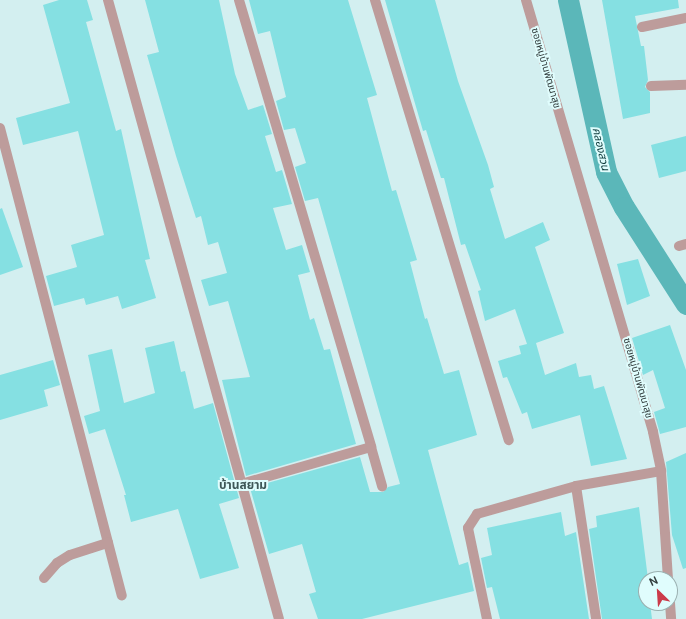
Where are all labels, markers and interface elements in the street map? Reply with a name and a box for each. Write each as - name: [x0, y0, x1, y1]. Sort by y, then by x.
- street label: ซอยหมู่บ้านพัฒนาสุข: [529, 27, 563, 109]
- water label: คลองสวน: [590, 126, 612, 172]
- street label: ซอยหมู่บ้านพัฒนาสุข: [621, 337, 655, 419]
- district label: บ้านสยาม: [219, 479, 267, 493]
- north arrow: [638, 571, 678, 611]
- text: N: [647, 573, 660, 589]

